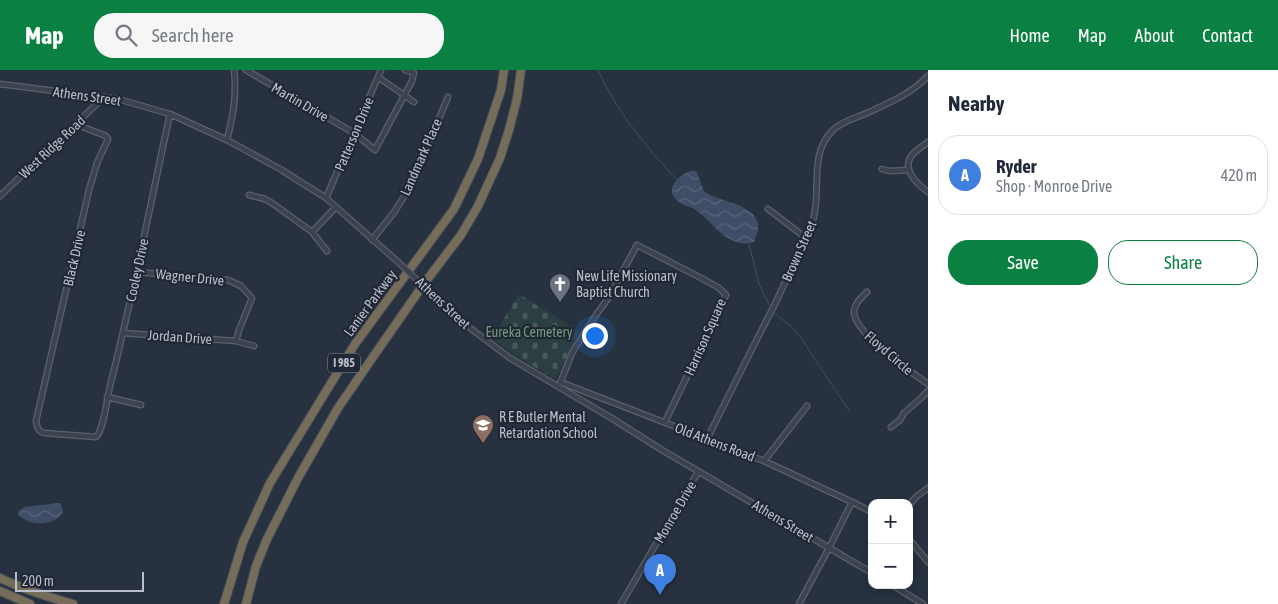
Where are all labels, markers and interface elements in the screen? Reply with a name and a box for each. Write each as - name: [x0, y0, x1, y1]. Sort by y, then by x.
- search box: [94, 13, 444, 58]
- icon: search: [112, 21, 140, 49]
- text: Map: [25, 22, 64, 49]
- text: Search here: [152, 24, 234, 46]
- text: Home: [1010, 25, 1050, 46]
- text: Map: [1078, 25, 1107, 46]
- text: About: [1135, 25, 1174, 46]
- text: Contact: [1202, 25, 1253, 46]
- street label: Martin Drive: [269, 79, 331, 125]
- street label: Athens Street: [52, 83, 122, 109]
- text: Nearby: [948, 91, 1004, 115]
- street label: Patterson Drive: [331, 95, 377, 173]
- street label: West Ridge Road: [16, 112, 88, 182]
- street label: Landmark Place: [397, 116, 445, 198]
- text: Ryder: [996, 155, 1036, 177]
- text: A: [961, 166, 969, 184]
- text: 420 m: [1221, 166, 1257, 184]
- text: Shop · Monroe Drive: [996, 177, 1112, 195]
- street label: Brown Street: [778, 218, 820, 284]
- street label: Black Drive: [60, 228, 88, 288]
- street label: Cooley Drive: [123, 237, 151, 303]
- button: Save: [948, 240, 1098, 285]
- button: Share: [1108, 240, 1258, 285]
- street label: Wagner Drive: [155, 265, 225, 289]
- street label: Lanier Parkway: [341, 266, 400, 339]
- place label: New Life Missionary Baptist Church: [576, 268, 677, 300]
- church icon: New Life Missionary Baptist Church: [548, 272, 572, 303]
- street label: Athens Street: [413, 274, 473, 332]
- street label: Harrison Square: [681, 296, 729, 378]
- your location: [582, 323, 608, 349]
- park label: Eureka Cemetery: [485, 324, 573, 340]
- street label: Jordan Drive: [147, 327, 213, 347]
- street label: Floyd Circle: [862, 328, 916, 378]
- road number: I 985: [328, 354, 360, 372]
- place label: R E Butler Mental Retardation School: [499, 409, 598, 441]
- school or university icon: R E Butler Mental Retardation School: [471, 413, 495, 444]
- street label: Old Athens Road: [673, 419, 757, 465]
- street label: Monroe Drive: [651, 478, 699, 546]
- street label: Athens Street: [750, 497, 816, 545]
- map controls: [868, 499, 913, 589]
- button: +: [868, 499, 913, 544]
- button: −: [868, 544, 913, 589]
- pin: A: [644, 554, 676, 595]
- scale bar: [15, 569, 144, 592]
- text: 200 m: [22, 573, 54, 589]

